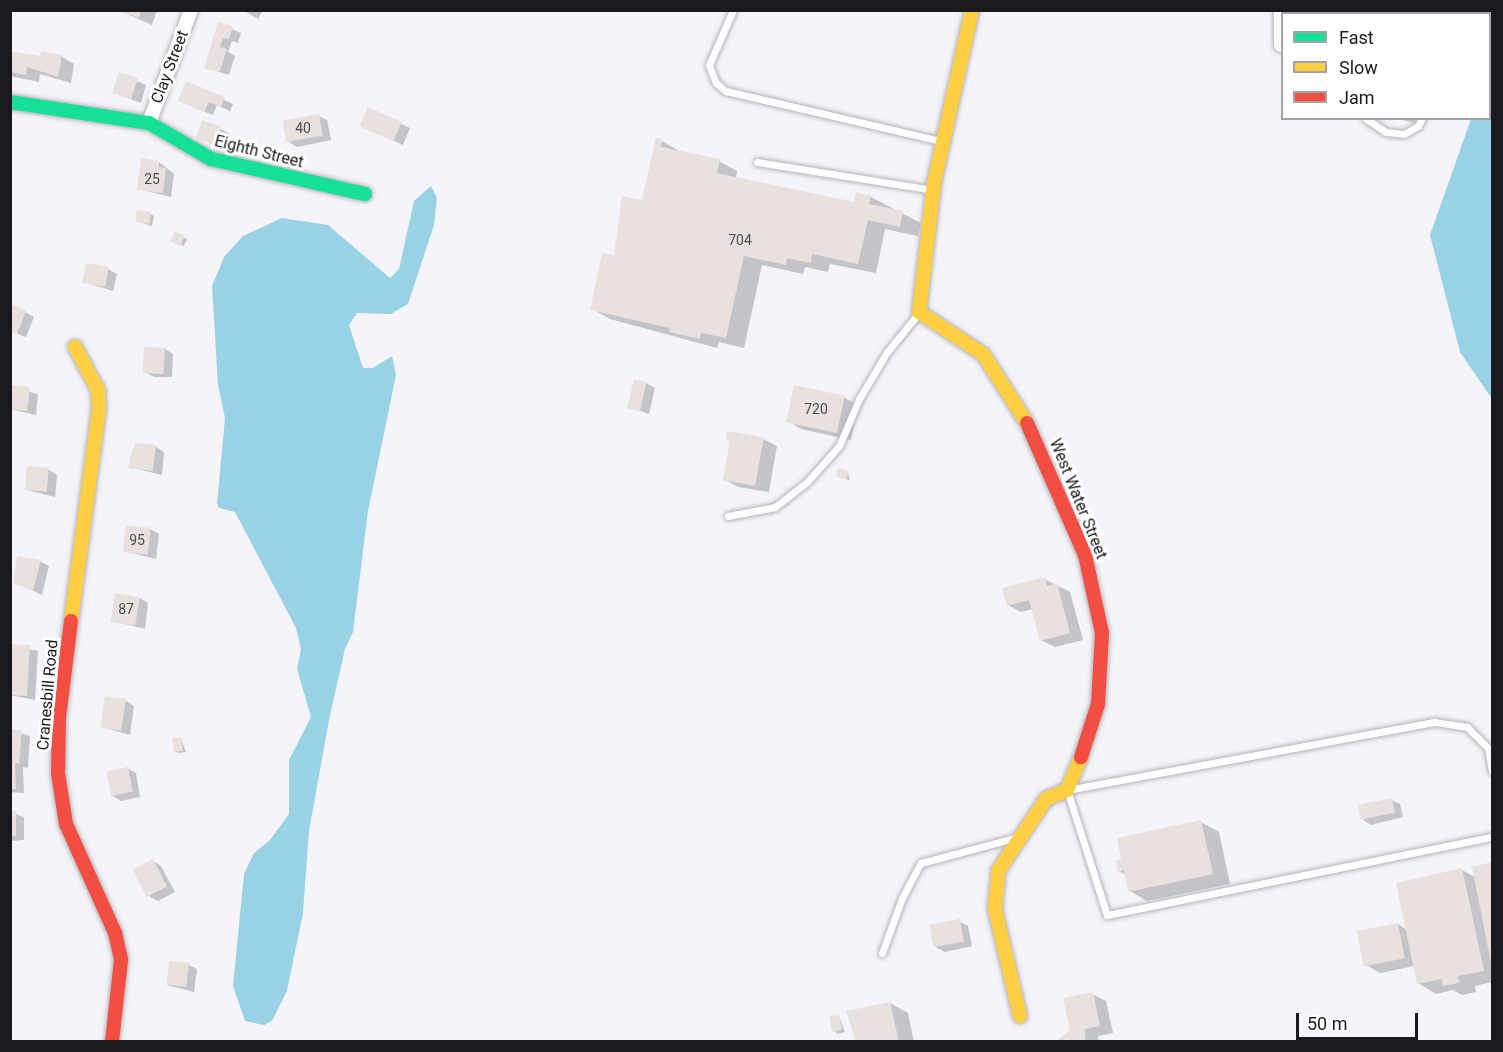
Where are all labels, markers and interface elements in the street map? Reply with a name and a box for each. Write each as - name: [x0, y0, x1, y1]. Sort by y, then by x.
- legend: [1281, 12, 1491, 120]
- text: Fast: [1339, 27, 1374, 48]
- street label: Clay Street: [147, 28, 193, 106]
- text: Slow: [1339, 57, 1378, 78]
- text: Jam: [1339, 87, 1375, 108]
- house number: 40: [295, 120, 311, 136]
- street label: Eighth Street: [213, 132, 305, 172]
- house number: 25: [144, 171, 160, 187]
- house number: 704: [728, 232, 752, 248]
- house number: 720: [804, 401, 828, 417]
- street label: West Water Street: [1045, 436, 1111, 562]
- house number: 95: [129, 532, 145, 548]
- house number: 87: [118, 601, 134, 617]
- street label: Cranesbill Road: [34, 639, 62, 751]
- scale bar: [1299, 1001, 1420, 1039]
- text: 50 m: [1307, 1013, 1347, 1034]

